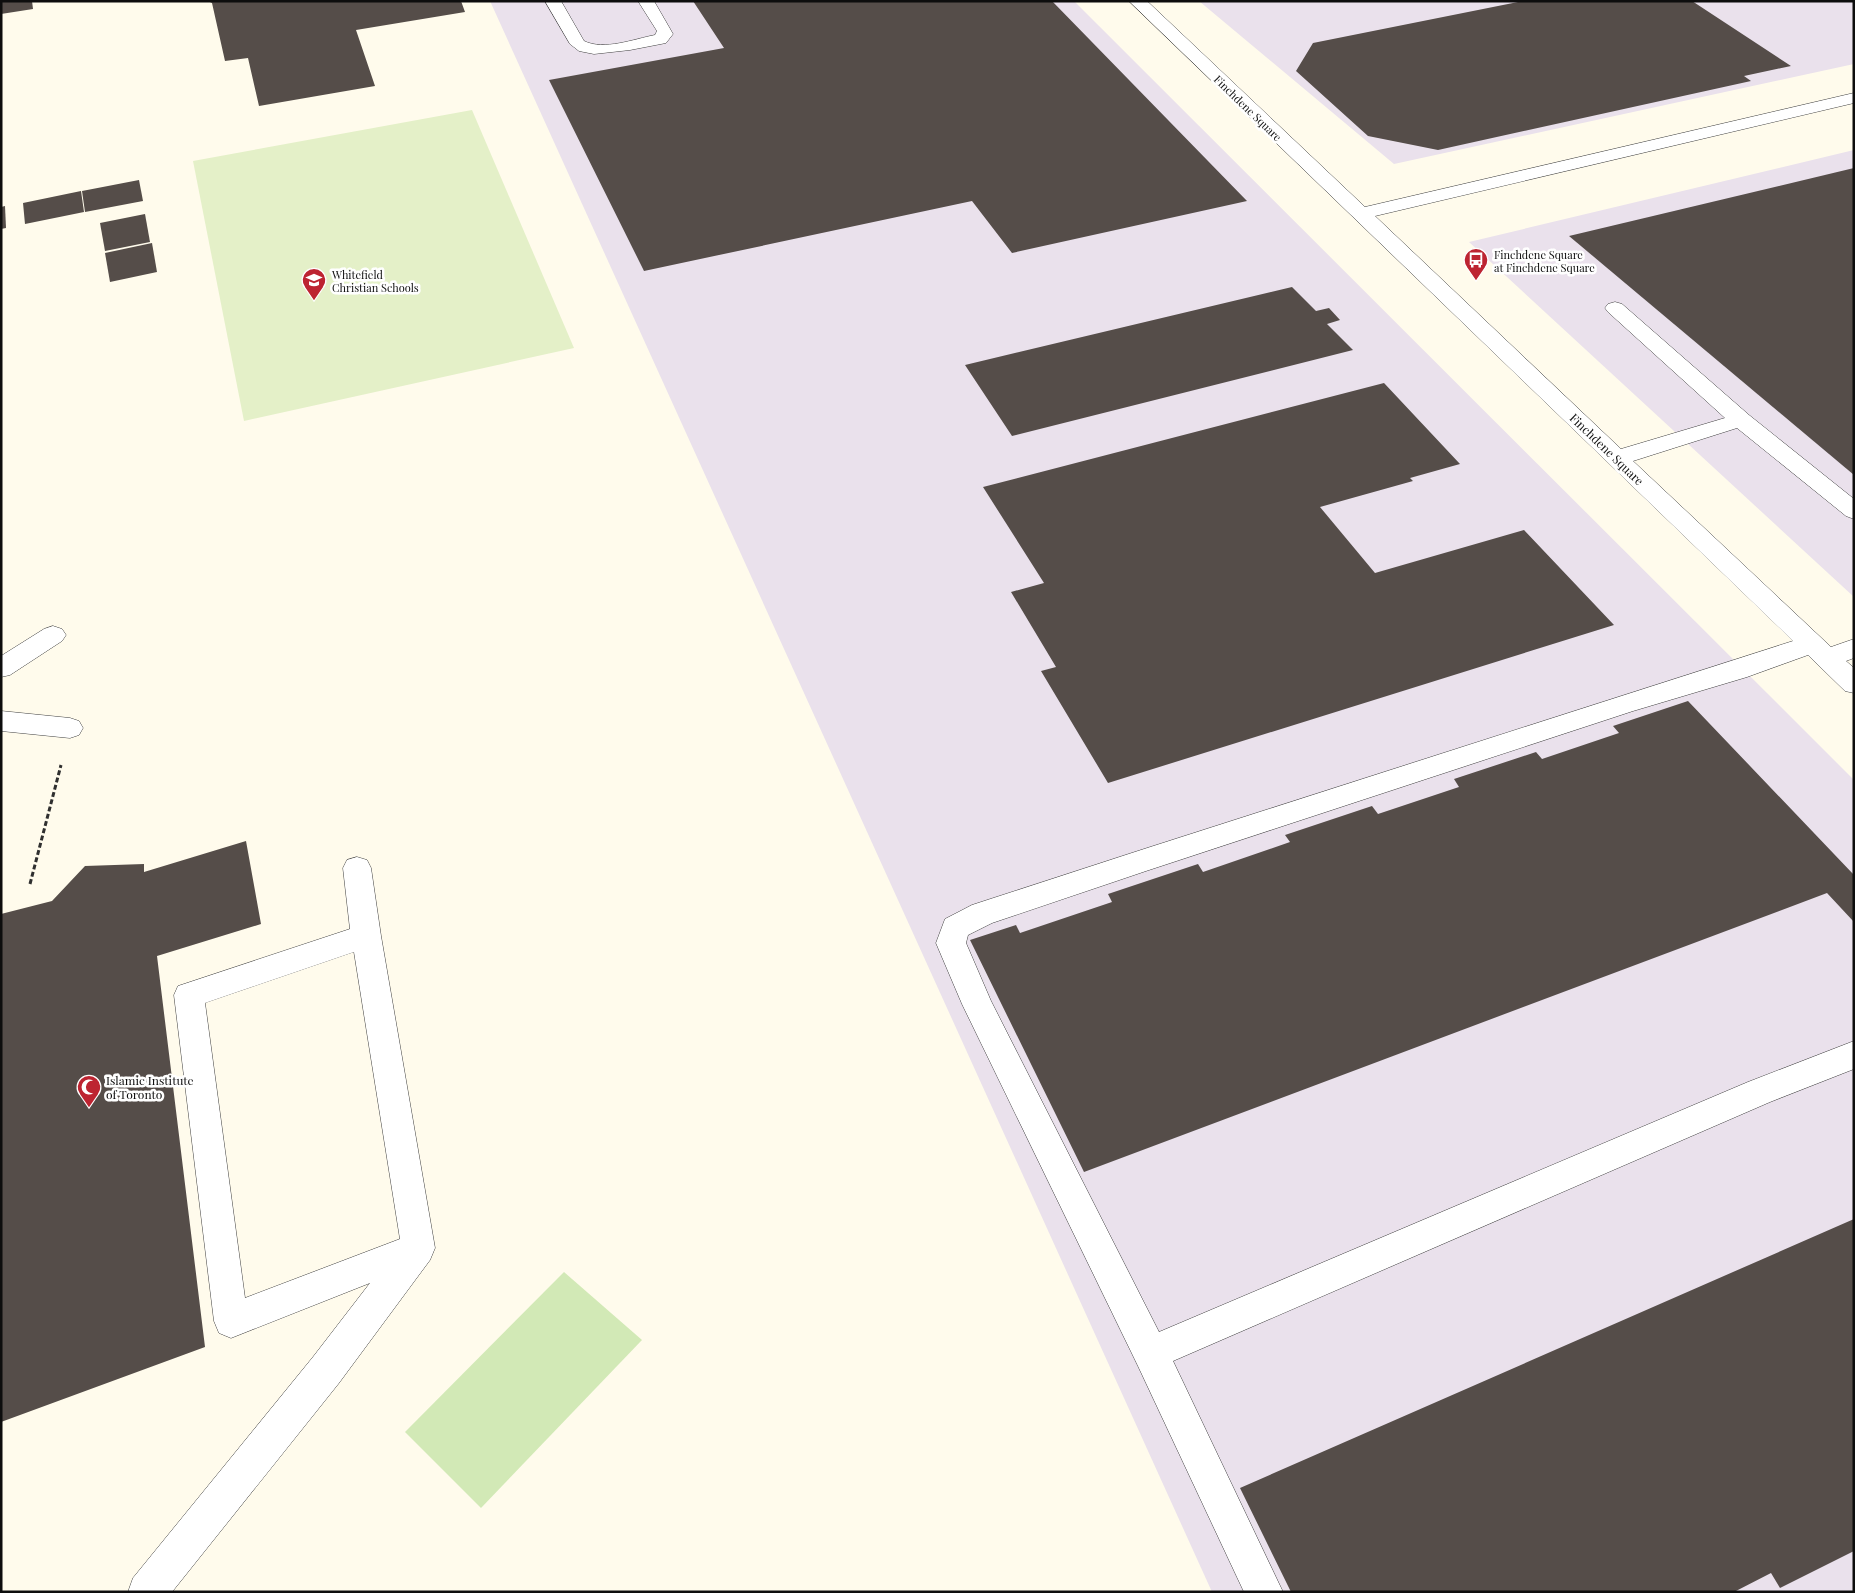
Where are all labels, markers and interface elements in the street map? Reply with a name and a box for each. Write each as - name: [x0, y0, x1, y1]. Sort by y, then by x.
- street label: Finchdene Square: [1211, 72, 1286, 145]
- bus stop icon: Finchdene Square at Finchdene Square: [1463, 247, 1489, 281]
- place label: Finchdene Square at Finchdene Square: [1494, 247, 1595, 275]
- school or university icon: Whitefield Christian Schools: [301, 267, 327, 301]
- place label: Whitefield Christian Schools: [331, 267, 419, 295]
- street label: Finchdene Square: [1567, 410, 1647, 488]
- place label: Islamic Institute of Toronto: [106, 1072, 194, 1102]
- mosque icon: Islamic Institute of Toronto: [76, 1074, 102, 1108]

